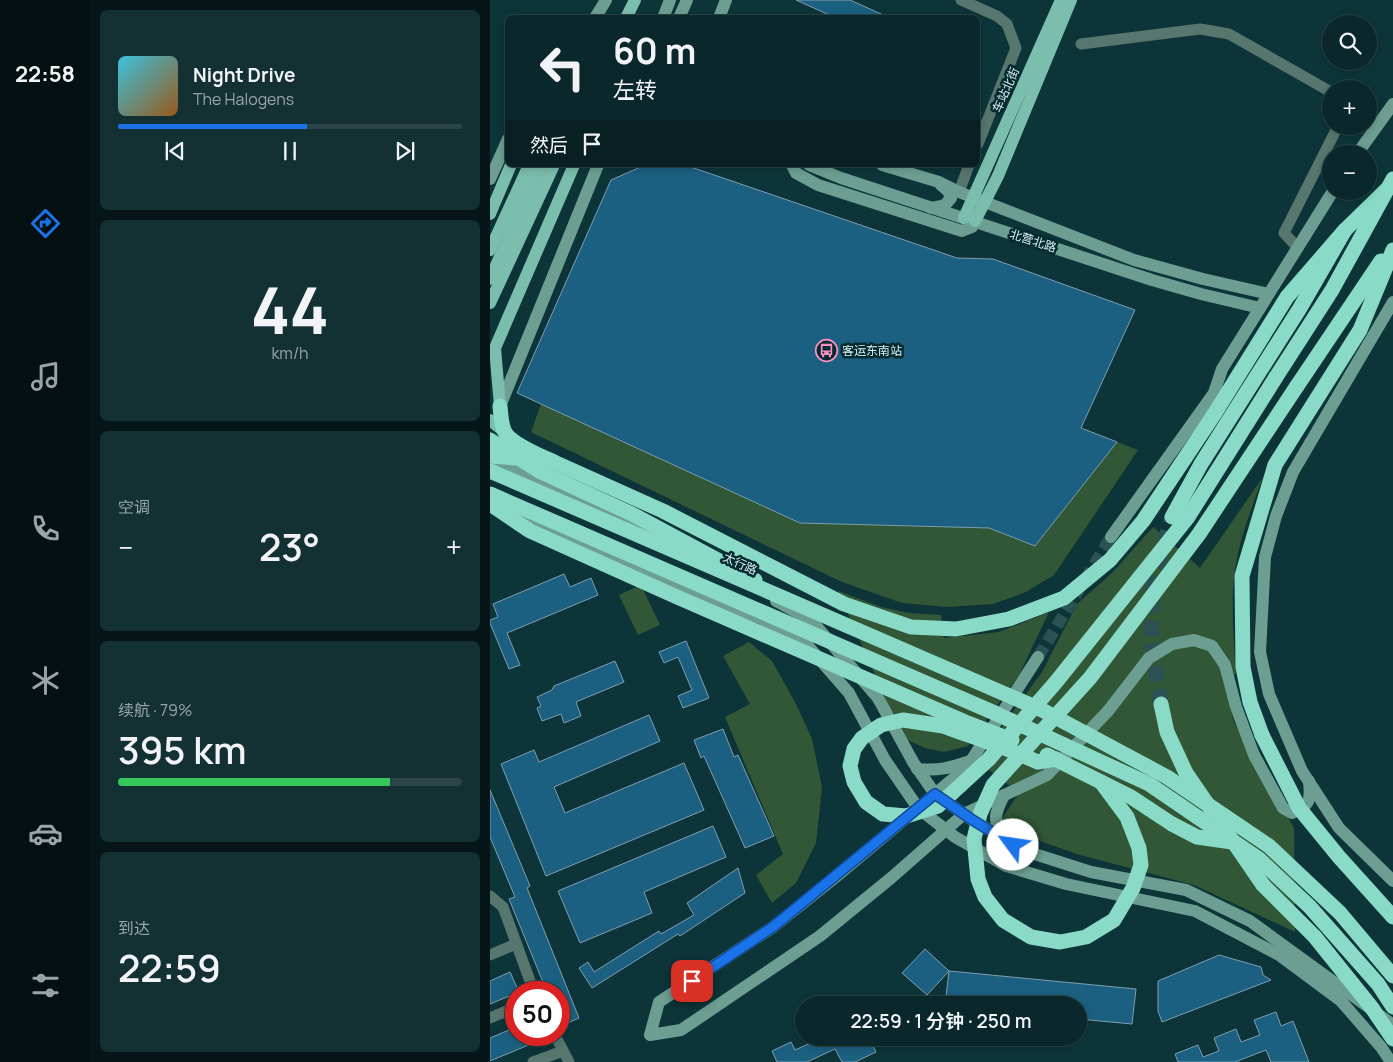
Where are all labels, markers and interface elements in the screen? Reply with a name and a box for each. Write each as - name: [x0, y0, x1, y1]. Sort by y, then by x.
- map controls: [1322, 15, 1377, 200]
- button: search: [1322, 15, 1377, 70]
- text: 60 m: [613, 27, 696, 75]
- icon: left: [530, 35, 595, 100]
- text: 22:58: [15, 59, 75, 89]
- text: Night Drive: [193, 62, 295, 88]
- street label: 车站北街: [988, 64, 1023, 115]
- text: 左转: [613, 75, 657, 105]
- button: +: [1322, 80, 1377, 135]
- text: The Halogens: [193, 88, 294, 110]
- icon: arrive: [578, 130, 606, 158]
- text: 然后: [530, 132, 568, 158]
- icon: previous: [161, 137, 189, 165]
- icon: pause: [276, 137, 304, 165]
- icon: next: [391, 137, 419, 165]
- button: −: [1322, 145, 1377, 200]
- icon: directions: [28, 206, 63, 241]
- street label: 北营北路: [1008, 225, 1059, 256]
- text: 44: [251, 265, 329, 354]
- bus stop icon: 客运东南站: [814, 339, 838, 363]
- text: km/h: [271, 342, 309, 364]
- place label: 客运东南站: [842, 342, 902, 359]
- icon: music: [28, 359, 63, 394]
- text: 空调: [118, 496, 150, 518]
- icon: phone: [28, 511, 63, 546]
- text: 23°: [259, 520, 320, 572]
- text: −: [118, 528, 133, 566]
- text: +: [446, 528, 462, 566]
- street label: 太行路: [720, 548, 760, 579]
- icon: climate: [28, 663, 63, 698]
- text: 续航 · 79%: [118, 699, 192, 721]
- text: 395 km: [118, 723, 247, 775]
- icon: car: [28, 816, 63, 851]
- position arrow: [986, 818, 1038, 870]
- text: 到达: [118, 917, 150, 939]
- text: 22:59: [118, 941, 221, 993]
- pin: [671, 960, 713, 1002]
- icon: arrive: [678, 967, 706, 995]
- icon: filters: [28, 968, 63, 1003]
- speed limit sign: 50: [505, 981, 570, 1046]
- text: 22:59 · 1 分钟 · 250 m: [850, 1008, 1032, 1034]

